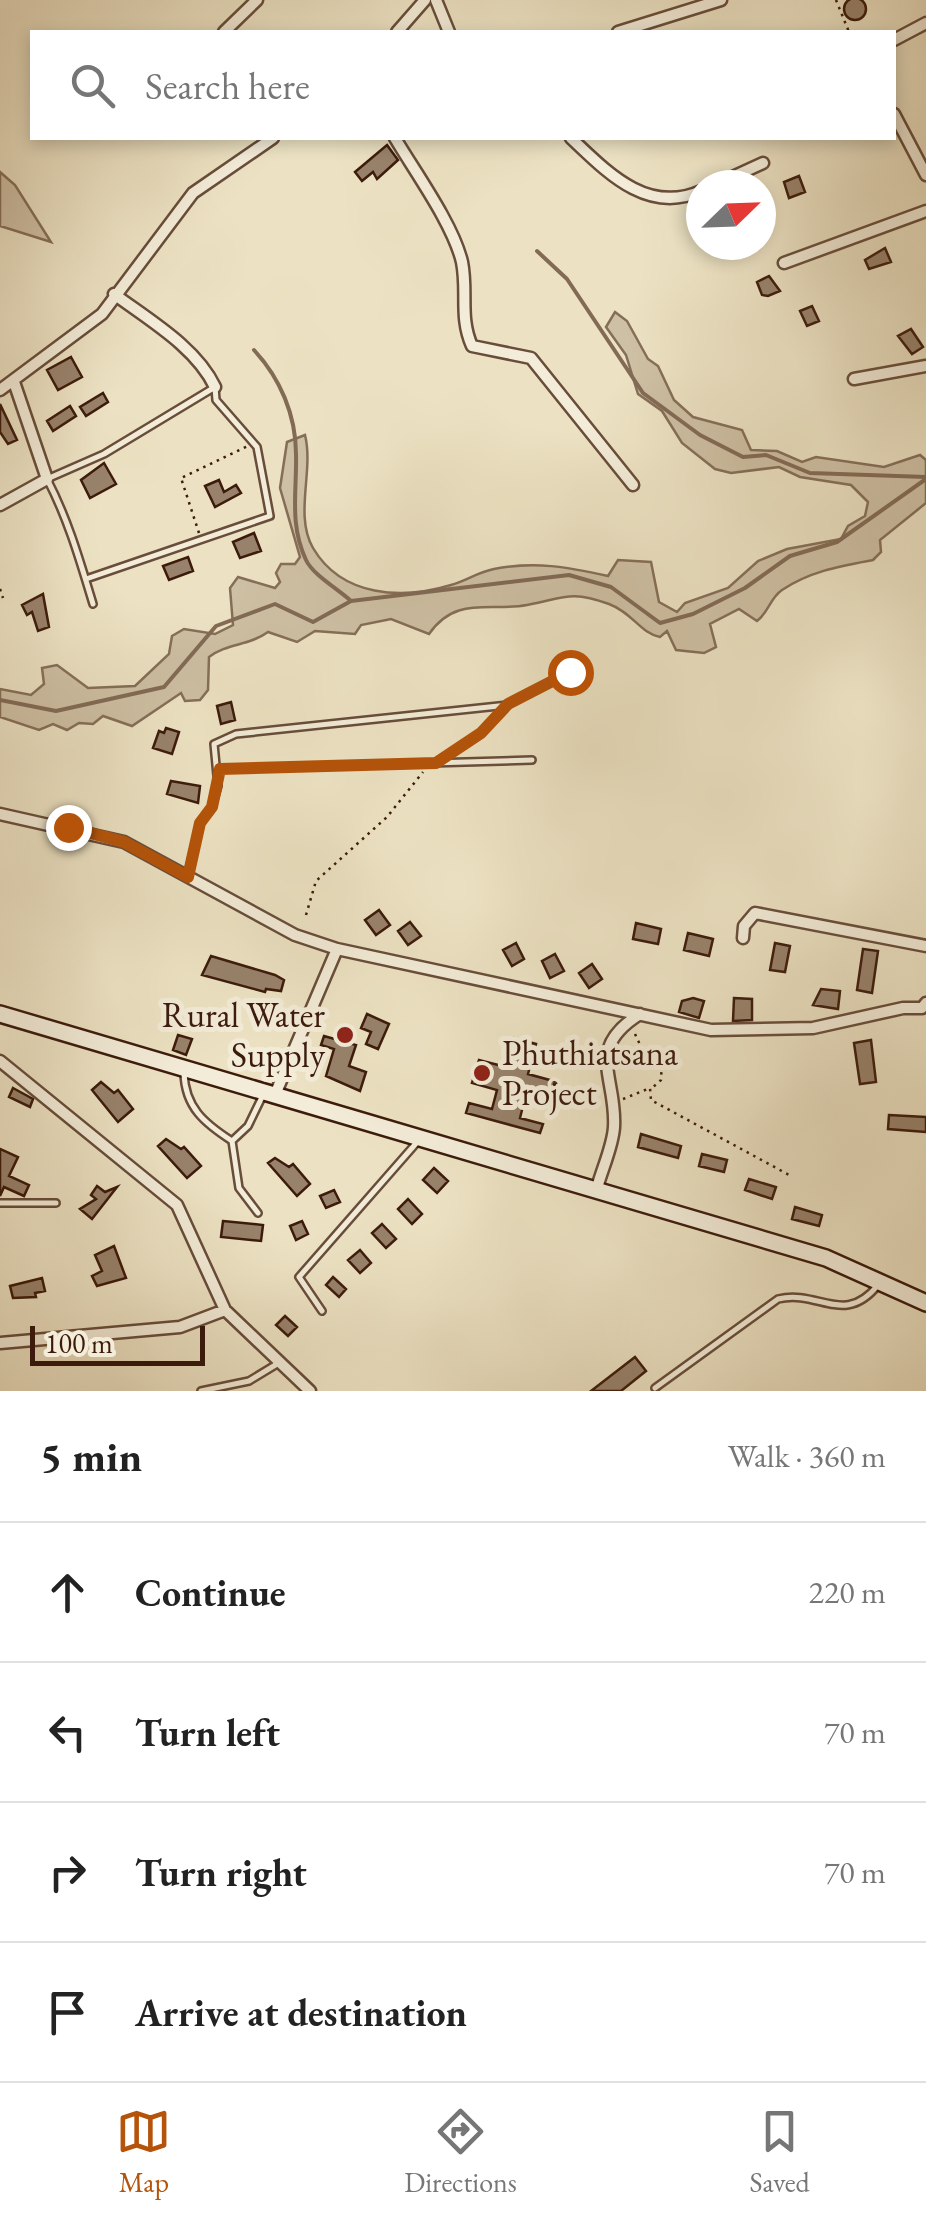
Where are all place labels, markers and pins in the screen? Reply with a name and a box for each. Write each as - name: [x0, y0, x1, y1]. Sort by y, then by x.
- place label: Rural Water Supply: [162, 992, 326, 1077]
- marker: Rural Water Supply: [334, 1024, 356, 1046]
- place label: Phuthiatsana Project: [502, 1030, 678, 1115]
- marker: Phuthiatsana Project: [471, 1062, 493, 1084]

